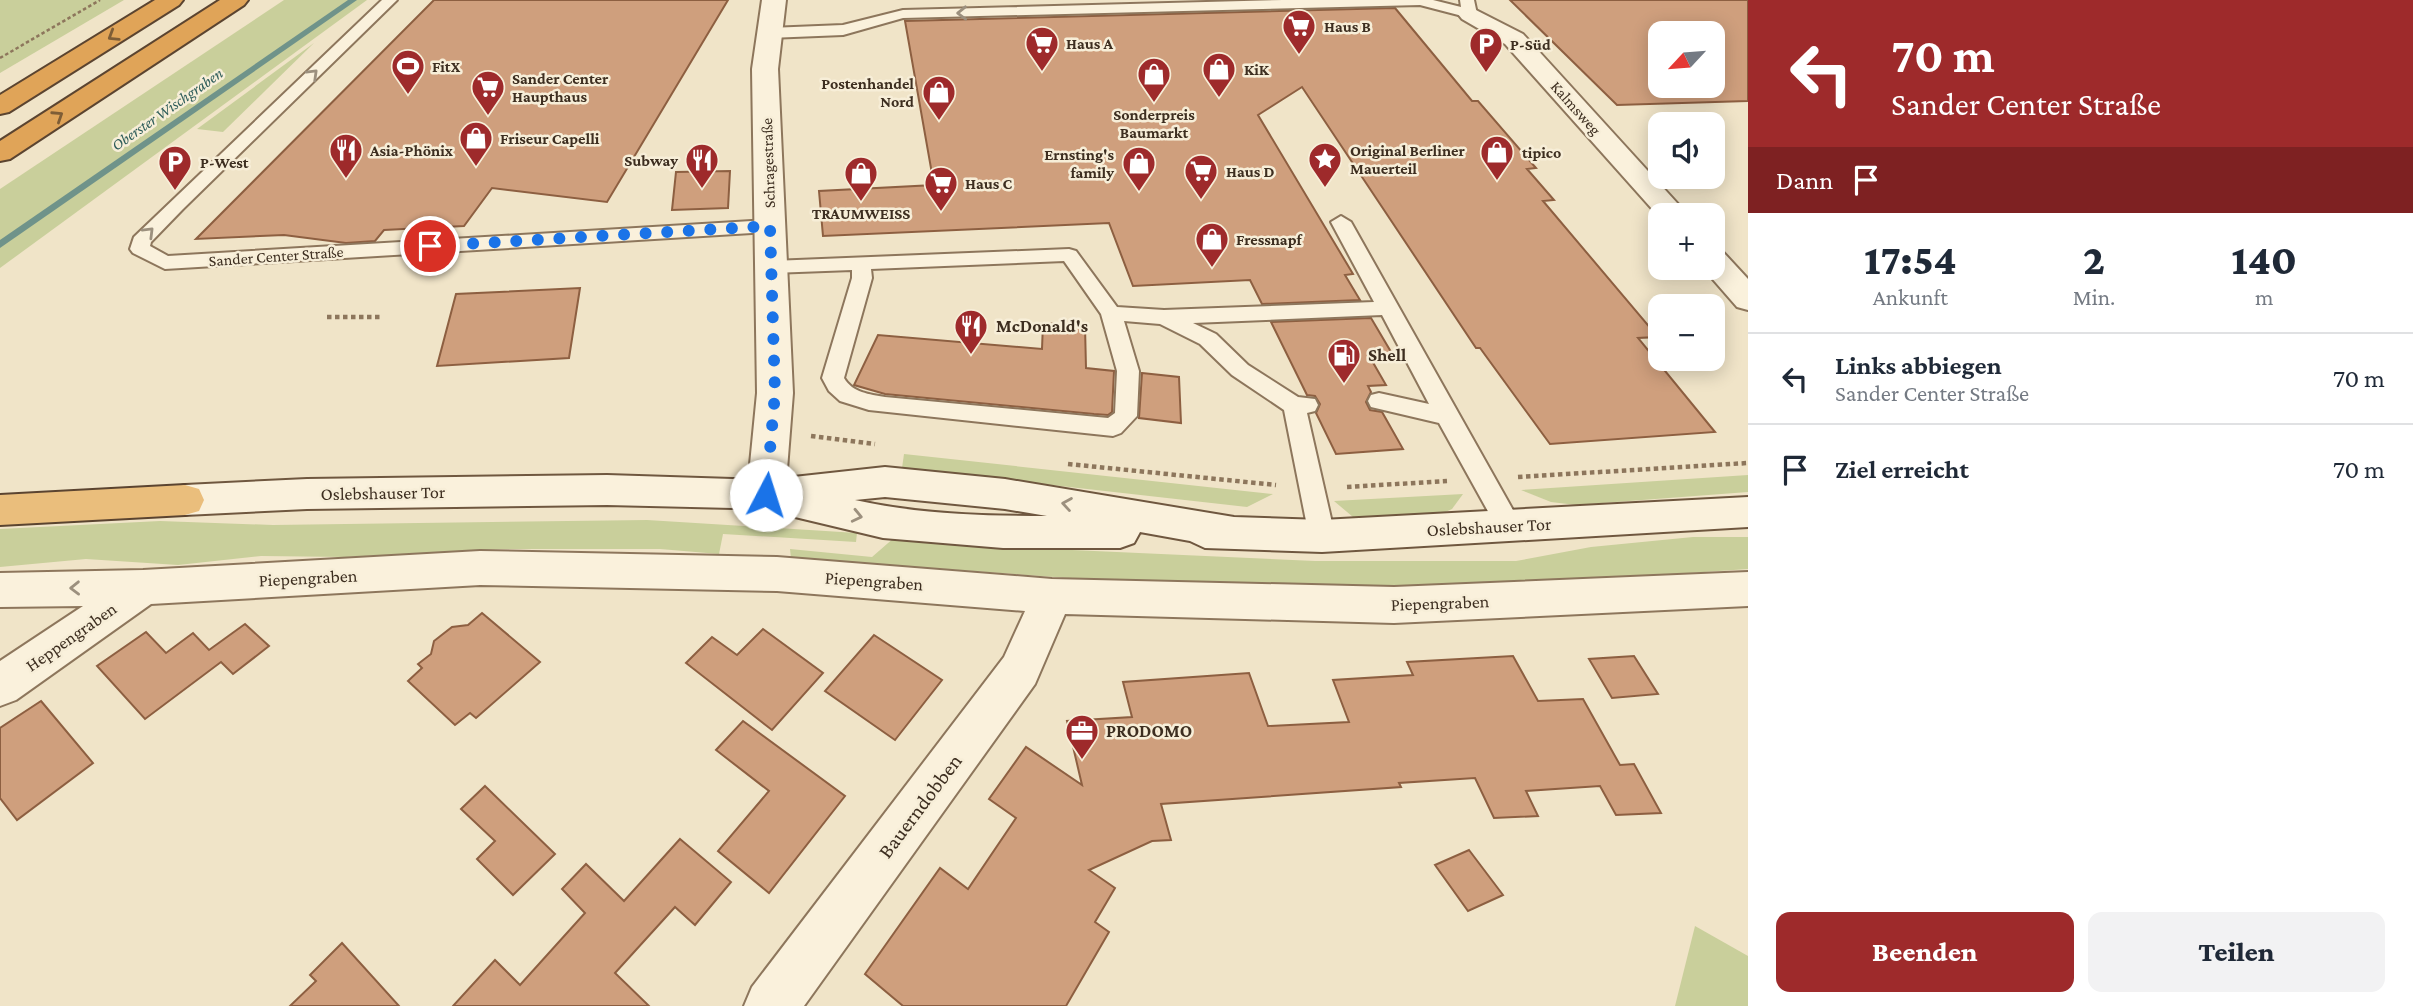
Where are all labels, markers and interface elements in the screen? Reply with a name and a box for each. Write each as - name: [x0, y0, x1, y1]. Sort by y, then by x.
- one-way arrow: [957, 5, 967, 21]
- supermarket icon: Haus B: [1280, 7, 1318, 56]
- place label: Haus B: [1324, 18, 1371, 35]
- north arrow: [1648, 21, 1726, 98]
- map controls: [1648, 21, 1725, 371]
- supermarket icon: Haus A: [1023, 24, 1061, 73]
- parking icon: P-Süd: [1467, 25, 1505, 74]
- one-way arrow: [108, 27, 121, 40]
- icon: left: [1776, 28, 1867, 119]
- text: 70 m: [1891, 28, 1995, 83]
- place label: Haus A: [1066, 35, 1113, 52]
- place label: P-Süd: [1510, 36, 1551, 53]
- sports icon: FitX: [389, 47, 427, 96]
- shop icon: KiK: [1200, 50, 1238, 99]
- shop icon: Sonderpreis Baumarkt: [1135, 55, 1173, 104]
- place label: FitX: [432, 58, 461, 75]
- place label: KiK: [1244, 61, 1270, 78]
- water label: Oberster Wischgraben: [108, 64, 226, 155]
- supermarket icon: Sander Center Haupthaus: [469, 68, 507, 117]
- one-way arrow: [305, 69, 318, 82]
- place label: Sander Center Haupthaus: [512, 70, 609, 105]
- shop icon: Postenhandel Nord: [920, 73, 958, 122]
- place label: Postenhandel Nord: [821, 75, 914, 110]
- street label: Kalmsweg: [1547, 78, 1605, 139]
- text: Sander Center Straße: [1891, 86, 2161, 122]
- place label: Sonderpreis Baumarkt: [1113, 106, 1195, 141]
- one-way arrow: [50, 112, 63, 125]
- button: sound: [1648, 112, 1725, 189]
- street label: Schragestraße: [758, 117, 779, 208]
- shop icon: Friseur Capelli: [457, 119, 495, 168]
- place label: Friseur Capelli: [500, 130, 600, 147]
- restaurant icon: Asia-Phönix: [327, 131, 365, 180]
- shop icon: tipico: [1478, 133, 1516, 182]
- place icon: Original Berliner Mauerteil: [1306, 140, 1344, 189]
- restaurant icon: Subway: [683, 141, 721, 190]
- place label: Asia-Phönix: [369, 142, 454, 159]
- place label: Original Berliner Mauerteil: [1350, 142, 1466, 177]
- parking icon: P-West: [156, 143, 194, 192]
- shop icon: Ernsting's family: [1120, 144, 1158, 193]
- place label: tipico: [1522, 144, 1561, 161]
- place label: Ernsting's family: [1044, 146, 1114, 181]
- place label: Subway: [624, 152, 678, 169]
- supermarket icon: Haus D: [1182, 152, 1220, 201]
- place label: P-West: [200, 154, 249, 171]
- shop icon: TRAUMWEISS: [842, 154, 880, 203]
- icon: arrive: [1847, 161, 1885, 199]
- place label: Haus D: [1226, 163, 1274, 180]
- supermarket icon: Haus C: [922, 164, 960, 213]
- text: Dann: [1776, 166, 1833, 195]
- place label: Haus C: [965, 175, 1012, 192]
- button: +: [1648, 203, 1725, 280]
- place label: TRAUMWEISS: [812, 205, 910, 222]
- pin: [400, 216, 460, 276]
- shop icon: Fressnapf: [1193, 220, 1231, 269]
- one-way arrow: [141, 227, 154, 240]
- icon: arrive: [411, 227, 449, 265]
- place label: Fressnapf: [1236, 231, 1303, 248]
- text: 17:54: [1864, 236, 1957, 283]
- text: 2: [2083, 236, 2105, 283]
- text: 140: [2231, 236, 2297, 283]
- street label: Sander Center Straße: [208, 243, 344, 269]
- text: Ankunft: [1873, 284, 1948, 310]
- text: Min.: [2073, 284, 2115, 310]
- text: m: [2255, 284, 2273, 310]
- button: −: [1648, 294, 1725, 371]
- restaurant icon: McDonald's: [952, 307, 990, 356]
- place label: McDonald's: [996, 316, 1088, 336]
- fuel station icon: Shell: [1325, 336, 1363, 385]
- place label: Shell: [1368, 345, 1406, 365]
- text: Links abbiegen: [1835, 351, 2002, 380]
- icon: left: [1776, 360, 1814, 398]
- text: 70 m: [2333, 364, 2385, 393]
- text: Sander Center Straße: [1835, 380, 2029, 406]
- icon: arrive: [1776, 451, 1814, 489]
- text: Ziel erreicht: [1835, 455, 1969, 484]
- text: 70 m: [2333, 455, 2385, 484]
- position arrow: [729, 458, 803, 532]
- street label: Oslebshauser Tor: [320, 482, 446, 504]
- one-way arrow: [1061, 497, 1073, 512]
- one-way arrow: [851, 508, 863, 522]
- street label: Oslebshauser Tor: [1426, 514, 1552, 540]
- street label: Piepengraben: [258, 565, 358, 591]
- street label: Piepengraben: [824, 568, 924, 594]
- one-way arrow: [69, 580, 79, 596]
- street label: Piepengraben: [1390, 591, 1490, 615]
- street label: Heppengraben: [22, 598, 120, 676]
- office icon: PRODOMO: [1063, 712, 1101, 761]
- place label: PRODOMO: [1106, 721, 1192, 741]
- street label: Bauerndobben: [873, 749, 967, 863]
- button: Beenden: [1776, 912, 2074, 992]
- button: Teilen: [2088, 912, 2385, 992]

